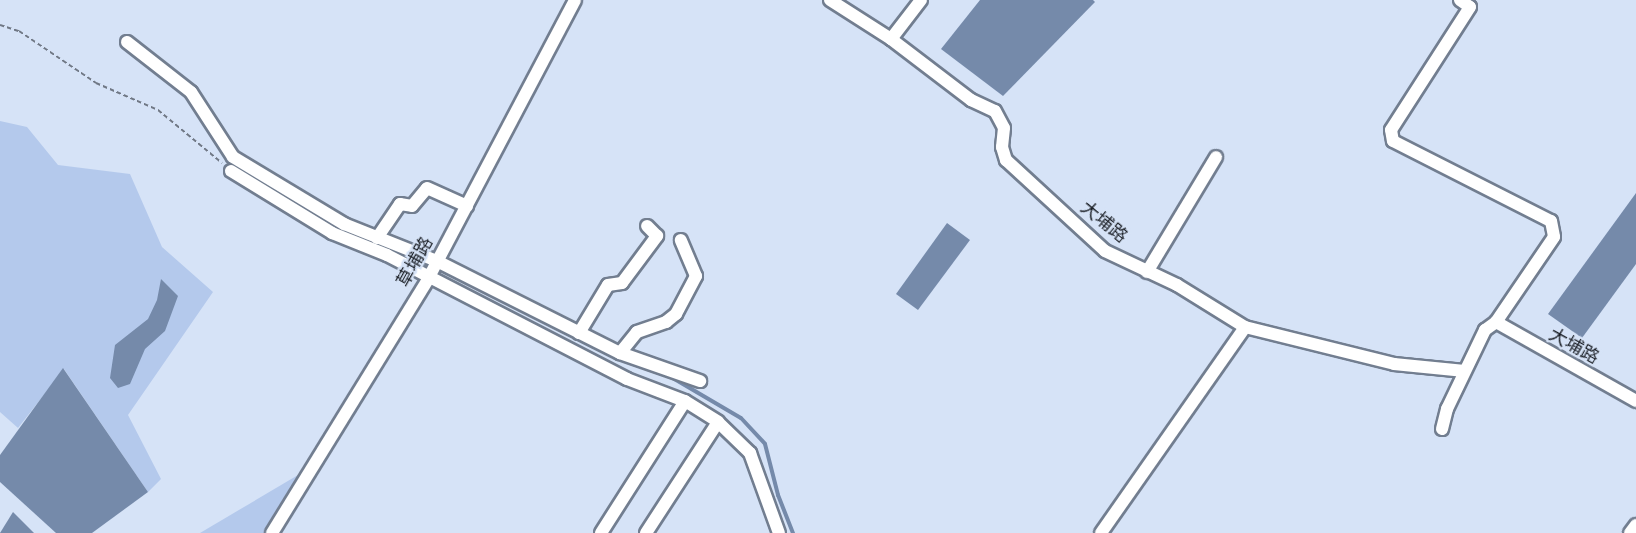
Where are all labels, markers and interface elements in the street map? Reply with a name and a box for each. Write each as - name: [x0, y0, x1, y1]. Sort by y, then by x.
- street label: 大埔路: [1076, 197, 1132, 247]
- street label: 草埔路: [392, 233, 438, 291]
- street label: 大埔路: [1545, 323, 1603, 369]

